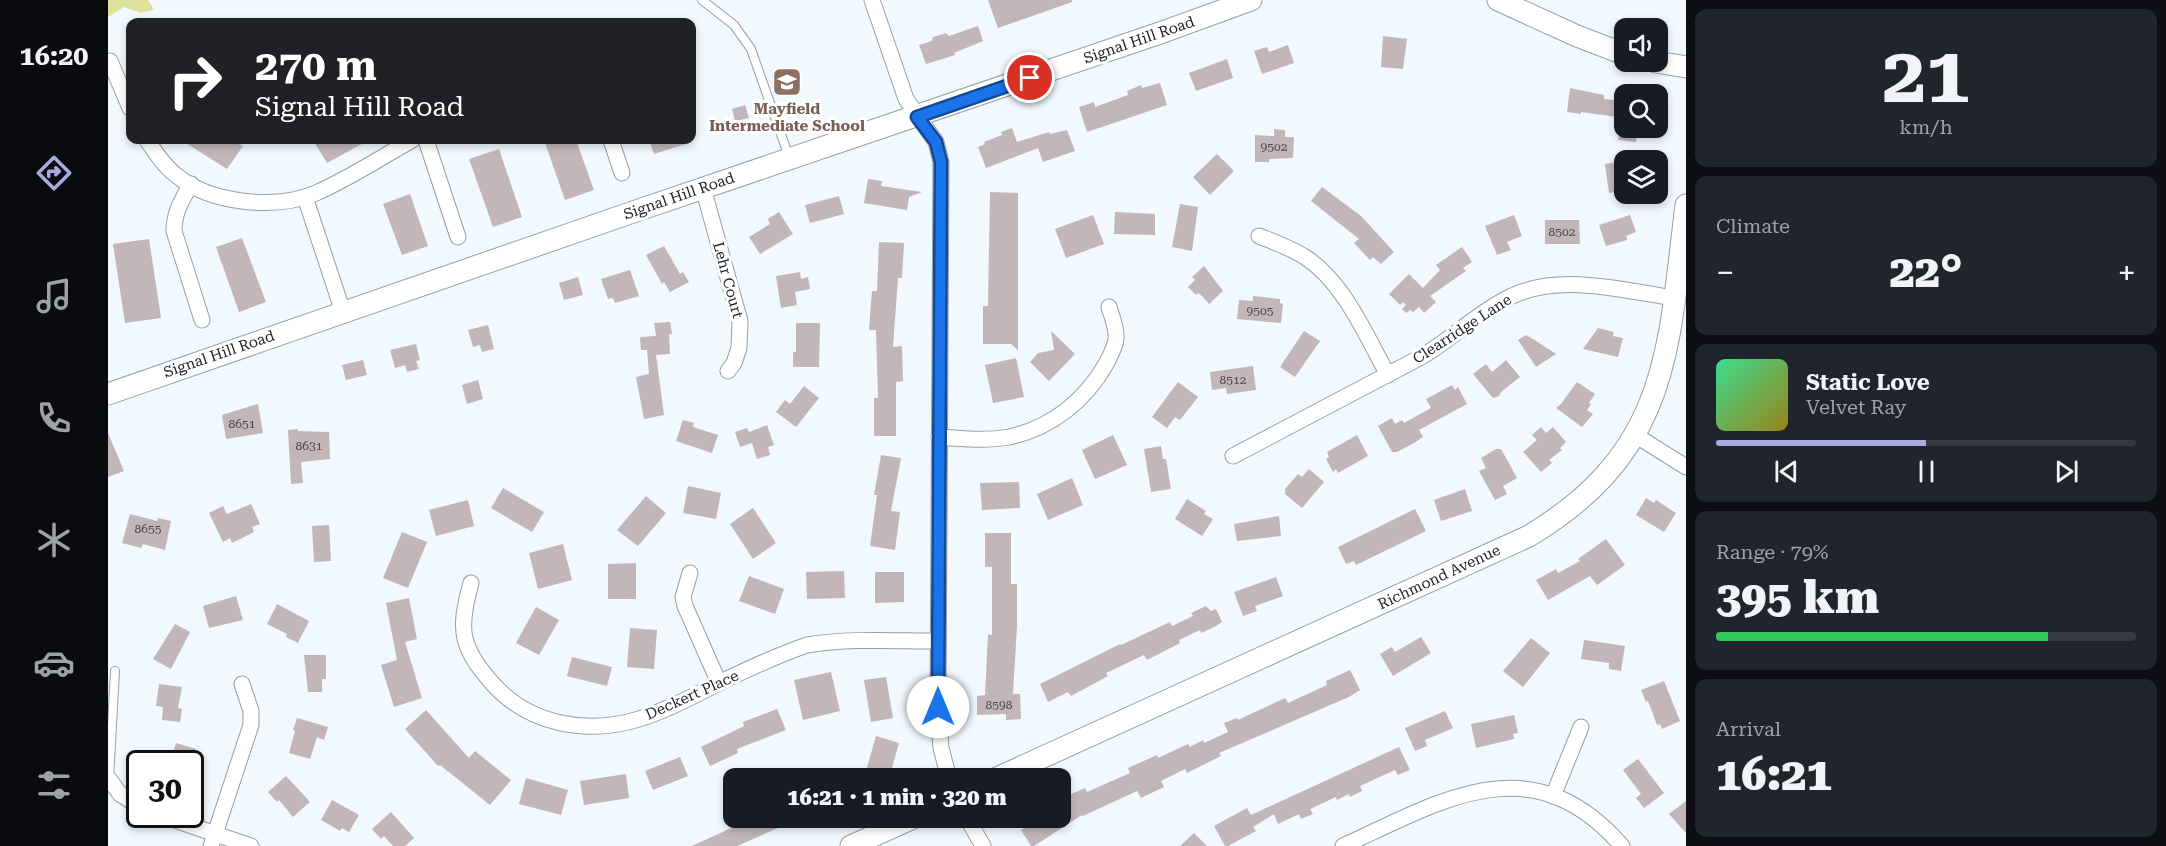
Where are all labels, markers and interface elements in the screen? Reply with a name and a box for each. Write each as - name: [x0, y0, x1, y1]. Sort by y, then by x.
- street label: Signal Hill Road: [1081, 12, 1197, 67]
- map controls: [1614, 18, 1668, 204]
- button: sound: [1614, 18, 1668, 72]
- text: 21: [1882, 30, 1970, 121]
- text: 16:20: [20, 40, 88, 72]
- text: 270 m: [255, 41, 377, 90]
- icon: right: [156, 42, 234, 120]
- pin: [1004, 52, 1055, 103]
- icon: arrive: [1013, 61, 1046, 94]
- school or university icon: Mayfield Intermediate School: [771, 66, 803, 98]
- button: search: [1614, 84, 1668, 138]
- text: Signal Hill Road: [255, 91, 464, 123]
- place label: Mayfield Intermediate School: [709, 100, 865, 135]
- text: km/h: [1899, 115, 1953, 139]
- house number: 9502: [1261, 140, 1288, 154]
- button: layers: [1614, 150, 1668, 204]
- icon: directions: [33, 152, 75, 194]
- street label: Signal Hill Road: [621, 168, 737, 223]
- text: Climate: [1716, 214, 1790, 238]
- house number: 8502: [1549, 225, 1576, 239]
- street label: Lehr Court: [709, 240, 747, 321]
- text: 22°: [1890, 245, 1963, 298]
- text: −: [1716, 253, 1734, 292]
- text: +: [2118, 253, 2136, 292]
- icon: music: [33, 275, 75, 317]
- street label: Clearridge Lane: [1409, 290, 1515, 368]
- house number: 9505: [1247, 304, 1274, 318]
- street label: Signal Hill Road: [161, 326, 277, 381]
- text: Static Love: [1806, 370, 1930, 395]
- house number: 8512: [1220, 373, 1247, 387]
- text: Velvet Ray: [1806, 395, 1906, 419]
- icon: phone: [33, 397, 75, 439]
- house number: 8651: [229, 417, 256, 431]
- house number: 8631: [296, 439, 323, 453]
- icon: previous: [1770, 455, 1803, 488]
- icon: pause: [1910, 455, 1943, 488]
- icon: next: [2050, 455, 2083, 488]
- icon: climate: [33, 519, 75, 561]
- house number: 8655: [135, 522, 162, 536]
- text: Range · 79%: [1716, 540, 1828, 564]
- street label: Richmond Avenue: [1375, 541, 1503, 613]
- text: 395 km: [1716, 571, 1879, 624]
- icon: car: [33, 642, 75, 684]
- street label: Deckert Place: [643, 666, 741, 724]
- position arrow: [906, 675, 970, 739]
- house number: 8598: [986, 698, 1013, 712]
- text: Arrival: [1716, 717, 1781, 741]
- text: 16:21: [1716, 748, 1832, 801]
- speed limit sign: 30: [126, 750, 204, 828]
- icon: filters: [33, 764, 75, 806]
- text: 16:21 · 1 min · 320 m: [787, 785, 1007, 810]

